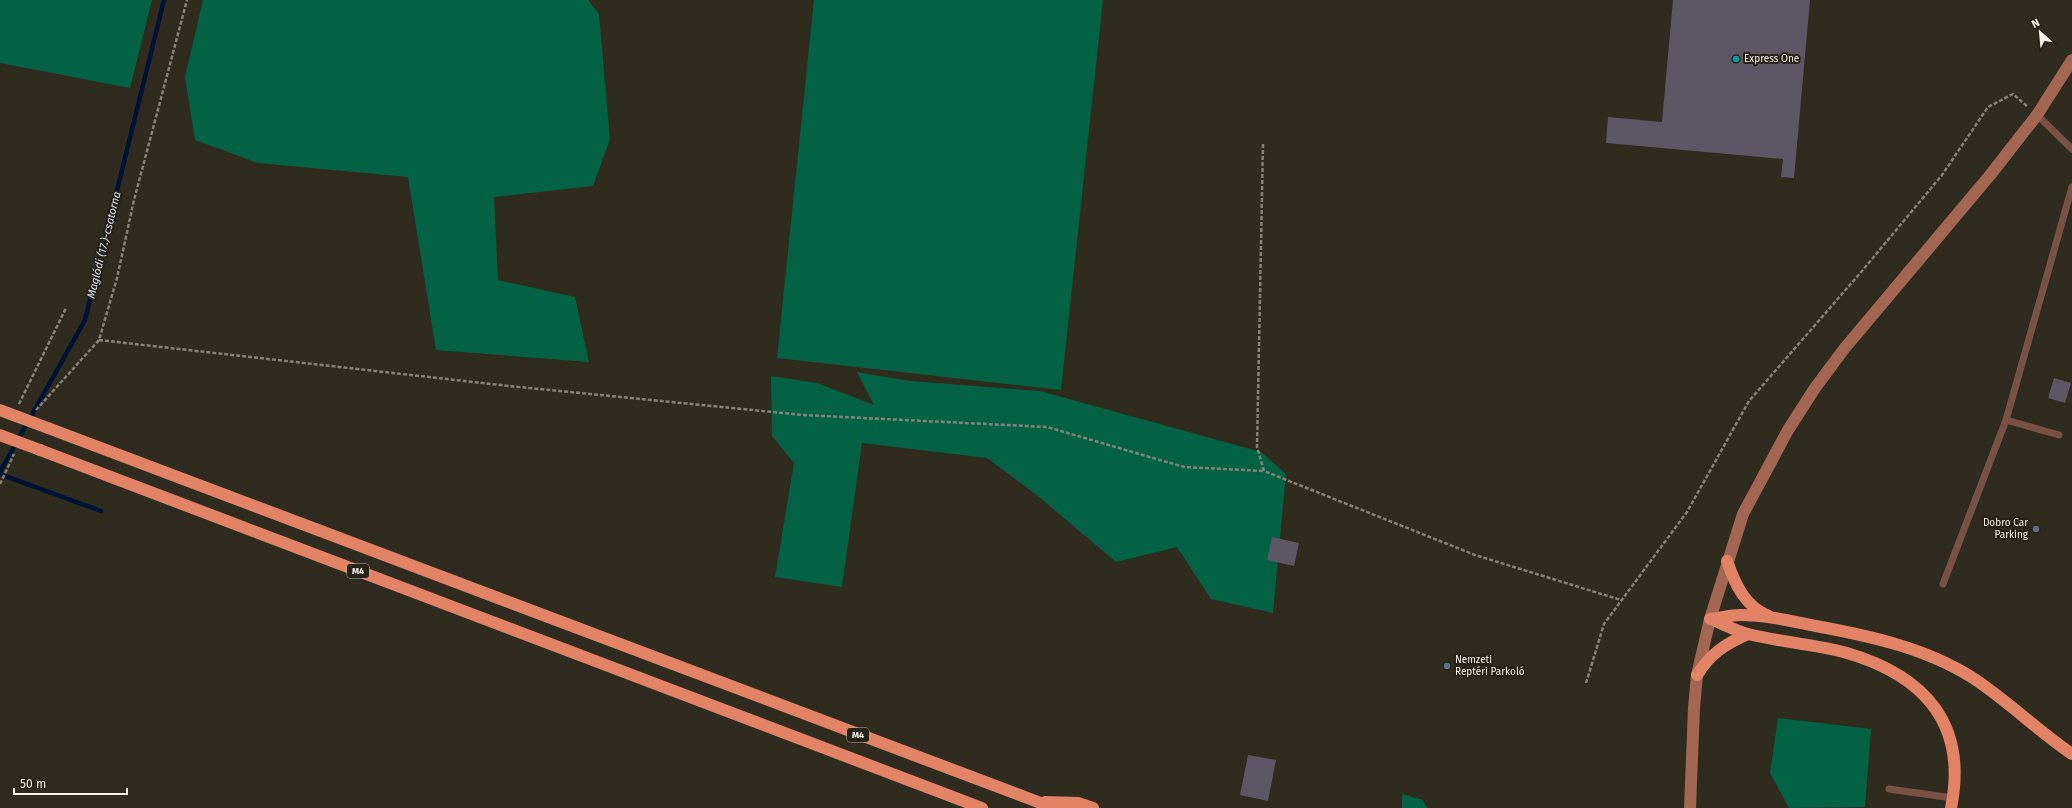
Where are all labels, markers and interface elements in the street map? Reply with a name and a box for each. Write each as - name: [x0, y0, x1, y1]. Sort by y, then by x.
- north arrow: [2020, 12, 2060, 52]
- text: N: [2029, 16, 2042, 31]
- place label: Express One: [1744, 53, 1799, 65]
- marker: Express One: [1731, 54, 1741, 64]
- water label: Maglódi (17.)-csatorna: [84, 190, 124, 300]
- place label: Dobro Car Parking: [1983, 517, 2029, 541]
- marker: Dobro Car Parking: [2031, 524, 2041, 534]
- road number: M4: [347, 564, 369, 578]
- place label: Nemzeti Reptéri Parkoló: [1455, 654, 1525, 678]
- marker: Nemzeti Reptéri Parkoló: [1442, 661, 1452, 671]
- road number: M4: [847, 728, 869, 742]
- scale bar: [14, 770, 127, 796]
- text: 50 m: [20, 777, 46, 791]

